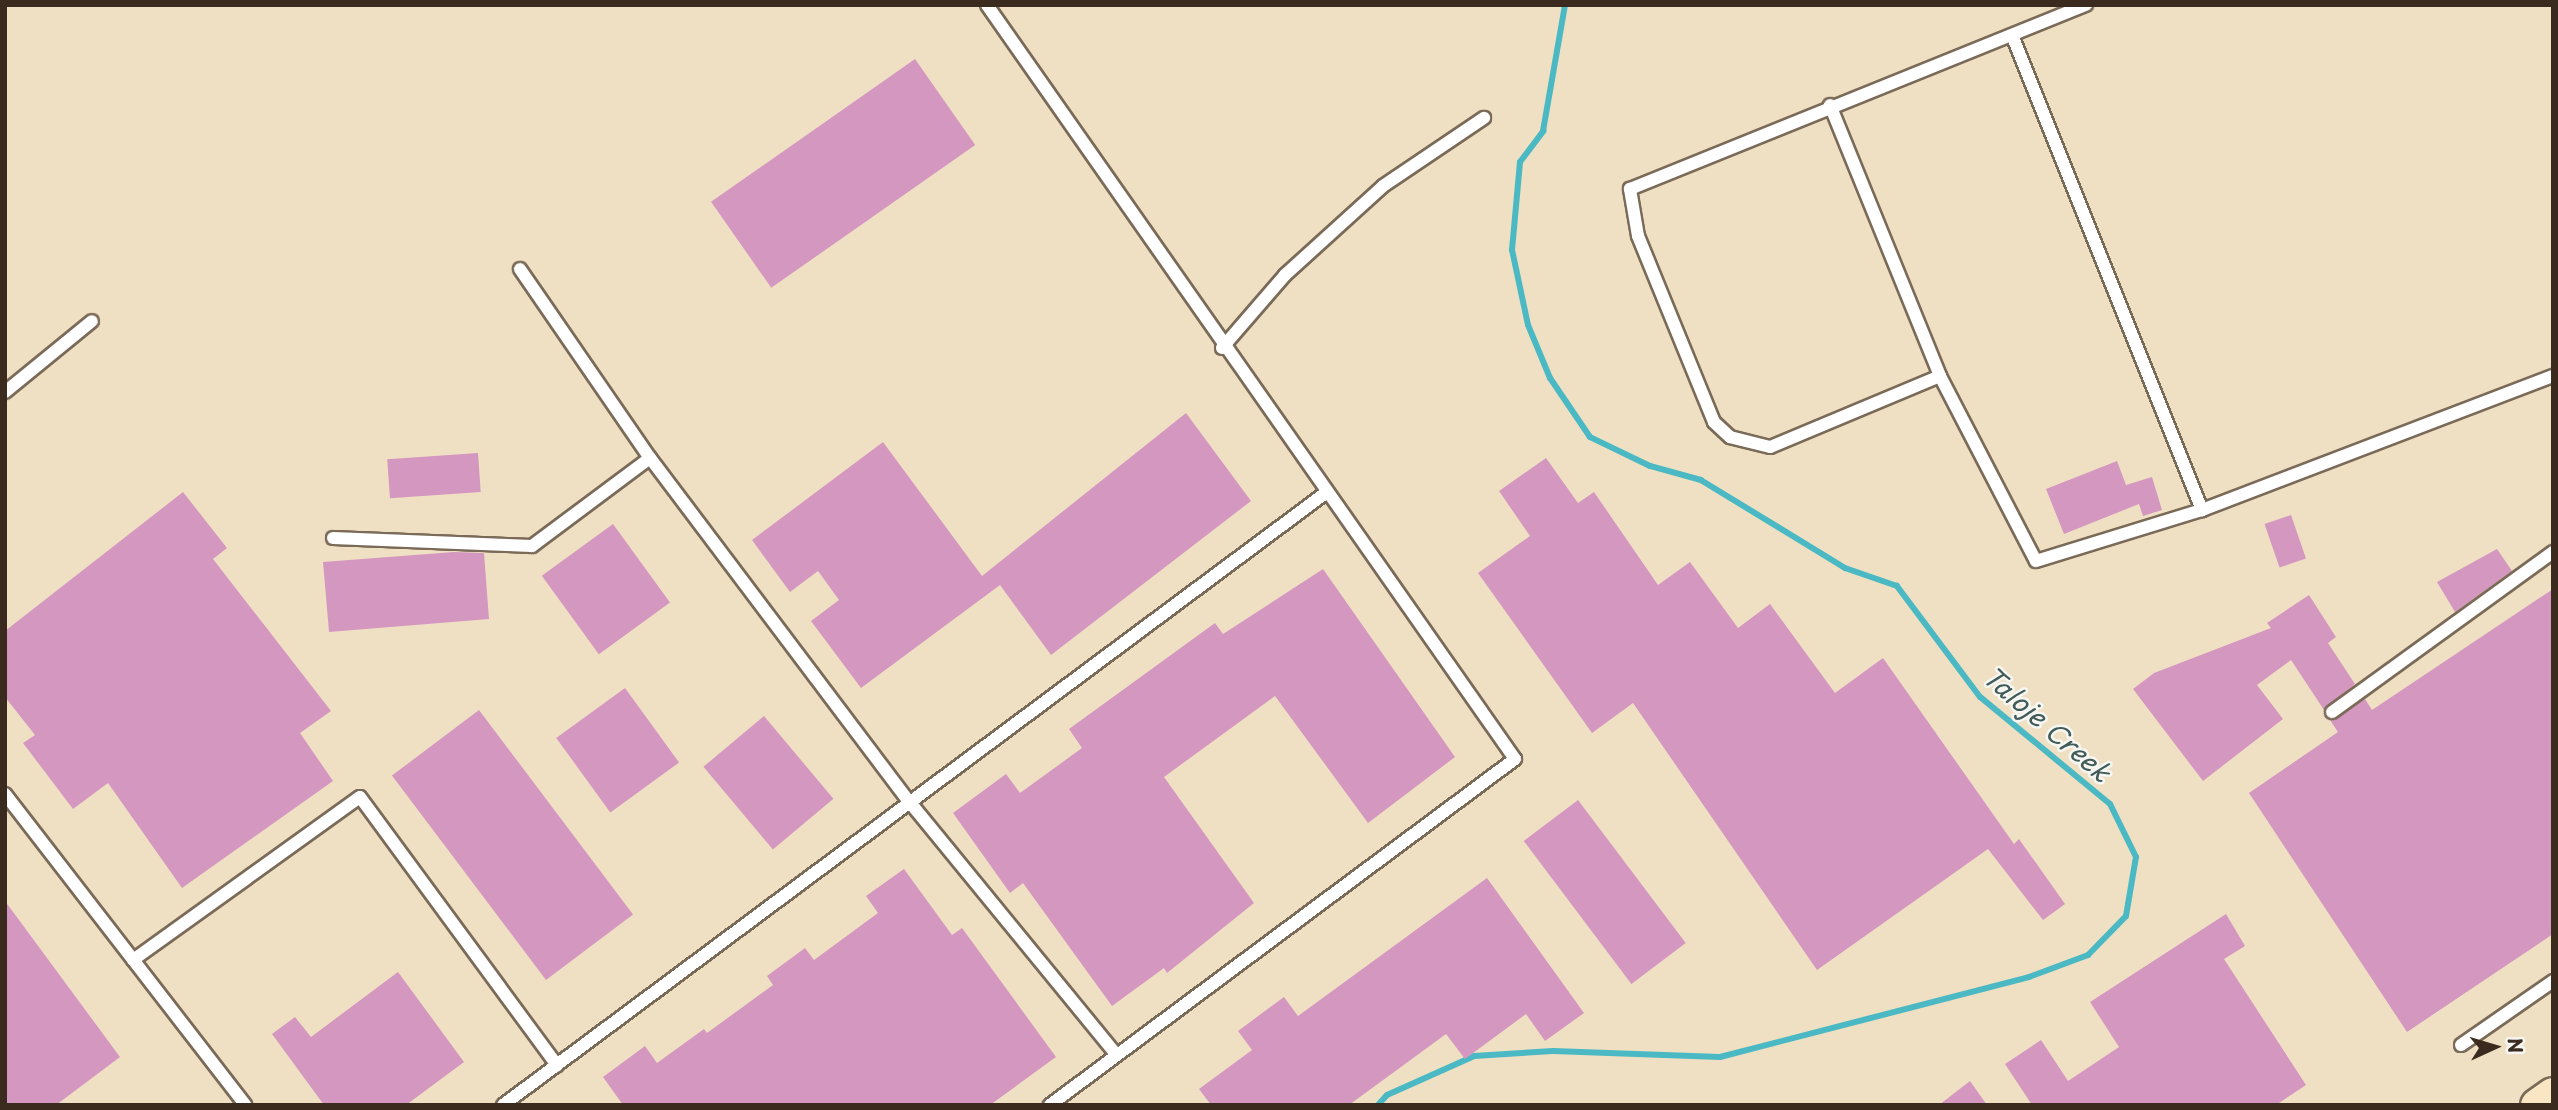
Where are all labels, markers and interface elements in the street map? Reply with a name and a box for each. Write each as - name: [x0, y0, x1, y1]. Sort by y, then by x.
- water label: Taloje Creek: [1977, 660, 2117, 788]
- north arrow: [2460, 1012, 2530, 1082]
- text: N: [2501, 1037, 2530, 1054]

